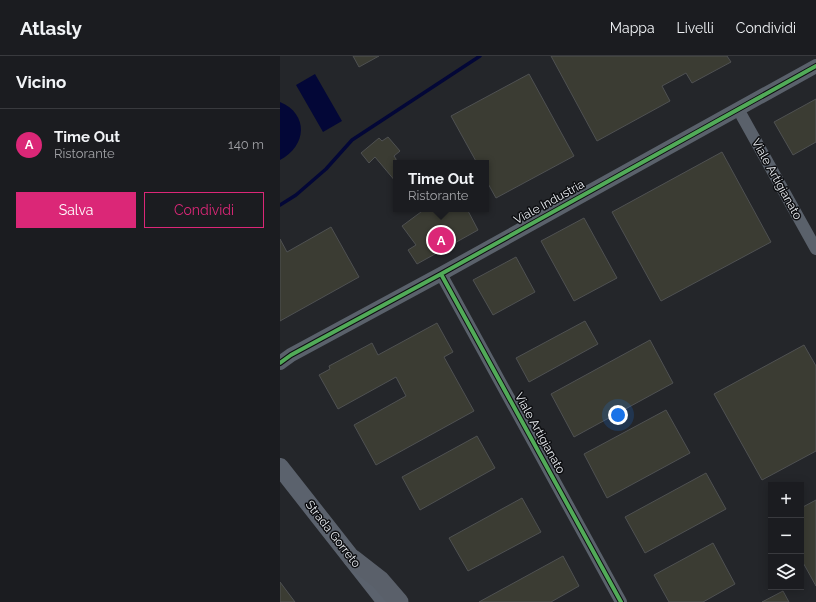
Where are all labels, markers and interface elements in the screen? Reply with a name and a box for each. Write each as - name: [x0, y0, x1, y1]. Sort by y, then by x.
- text: Atlasly: [20, 17, 82, 39]
- text: Mappa: [610, 20, 655, 36]
- text: Livelli: [677, 20, 714, 36]
- text: Condividi: [736, 20, 796, 36]
- text: Vicino: [16, 72, 66, 92]
- text: Time Out: [54, 128, 120, 146]
- street label: Viale Artigianato: [749, 136, 805, 222]
- text: A: [25, 137, 33, 152]
- text: 140 m: [228, 137, 264, 152]
- text: Ristorante: [54, 146, 115, 161]
- popup: [393, 160, 489, 212]
- text: Time Out: [408, 170, 474, 188]
- street label: Viale Industria: [511, 177, 587, 227]
- text: Ristorante: [408, 188, 469, 203]
- button: Salva: [16, 192, 136, 228]
- button: Condividi: [144, 192, 264, 228]
- pin: A: [428, 225, 454, 255]
- street label: Viale Artigianato: [512, 390, 568, 476]
- your location: [608, 405, 628, 425]
- map controls: [768, 482, 804, 590]
- button: +: [768, 482, 804, 518]
- street label: Strada Gorreto: [303, 498, 363, 570]
- button: −: [768, 518, 804, 554]
- button: layers: [768, 554, 804, 590]

